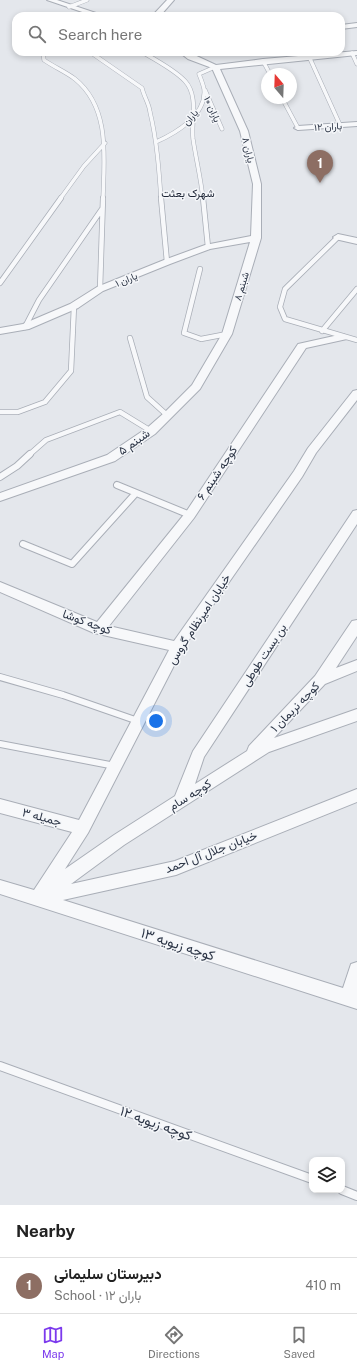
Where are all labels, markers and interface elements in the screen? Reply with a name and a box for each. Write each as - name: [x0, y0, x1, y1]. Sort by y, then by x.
- search box: [12, 12, 345, 56]
- icon: search: [26, 23, 48, 45]
- text: Search here: [58, 26, 142, 43]
- north arrow: [261, 68, 297, 104]
- street label: یاران ۱۰: [201, 94, 224, 124]
- street label: یاران: [180, 106, 201, 128]
- street label: باران ۱۲: [314, 119, 342, 134]
- street label: یاران ۸: [239, 136, 258, 164]
- pin: 1: [307, 150, 333, 183]
- district label: شهرک بعثت: [161, 187, 215, 200]
- street label: یاران ۱: [113, 269, 139, 290]
- street label: شبنم ۸: [231, 270, 252, 302]
- street label: شبنم ۵: [116, 426, 153, 459]
- street label: کوچه شبنم ۶: [194, 443, 241, 503]
- street label: خیابان امیرنظام گروس: [165, 571, 234, 667]
- street label: کوچه کوشا: [60, 607, 113, 638]
- street label: بن بست طوطی: [239, 621, 290, 689]
- street label: کوچه نریمان ۱: [268, 679, 323, 736]
- your location: [146, 711, 166, 731]
- street label: کوچه سام: [166, 776, 214, 814]
- street label: جمیله ۳: [21, 805, 63, 829]
- street label: خیابان جلال آل احمد: [163, 828, 259, 877]
- street label: کوچه زیویه ۱۳: [138, 925, 217, 965]
- street label: کوچه زیویه ۱۲: [117, 1103, 194, 1145]
- map controls: [309, 1157, 345, 1193]
- button: layers: [309, 1157, 345, 1193]
- text: Nearby: [16, 1221, 75, 1241]
- text: دبیرستان سلیمانی: [54, 1265, 162, 1282]
- text: 1: [26, 1278, 32, 1293]
- text: 410 m: [305, 1278, 341, 1293]
- text: School · باران ۱۲: [54, 1288, 141, 1303]
- tab: Map: [42, 1324, 64, 1360]
- tab: Directions: [148, 1324, 200, 1360]
- tab: Saved: [284, 1324, 315, 1360]

